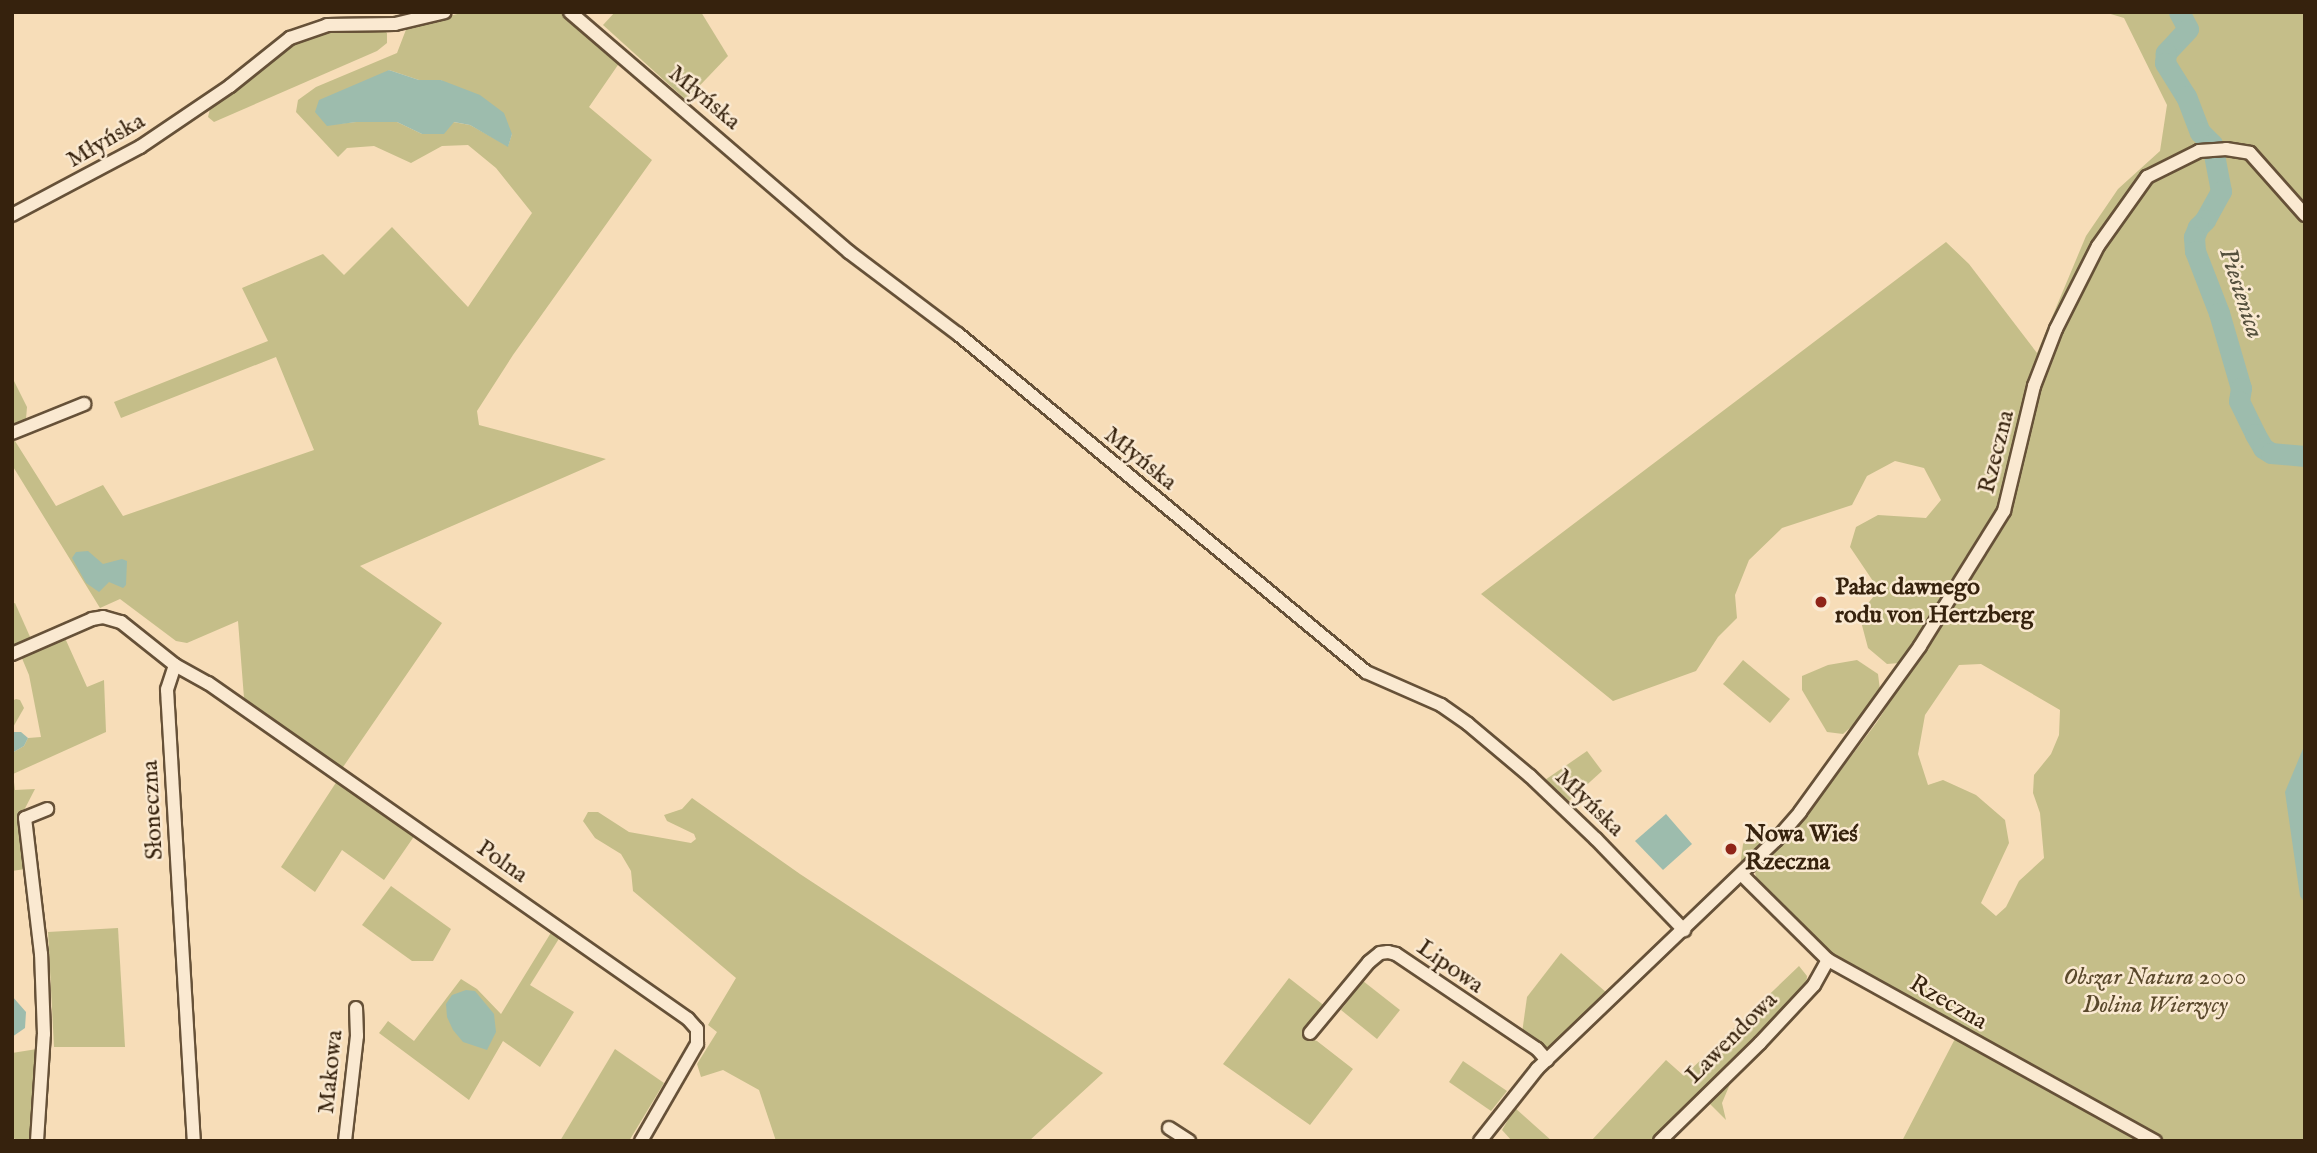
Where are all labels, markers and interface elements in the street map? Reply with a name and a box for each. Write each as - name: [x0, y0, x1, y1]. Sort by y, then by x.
- street label: Młyńska: [662, 59, 746, 137]
- street label: Młyńska: [62, 107, 150, 175]
- water label: Piesienica: [2212, 244, 2270, 342]
- street label: Rzeczna: [1973, 407, 2021, 497]
- street label: Młyńska: [1098, 421, 1182, 497]
- place label: Pałac dawnego rodu von Hertzberg: [1835, 574, 2034, 630]
- marker: Pałac dawnego rodu von Hertzberg: [1813, 594, 1829, 610]
- street label: Słoneczna: [136, 759, 170, 861]
- street label: Młyńska: [1548, 763, 1630, 843]
- place label: Nowa Wieś Rzeczna: [1745, 821, 1858, 877]
- street label: Polna: [471, 834, 533, 890]
- marker: Nowa Wieś Rzeczna: [1723, 841, 1739, 857]
- street label: Lipowa: [1411, 934, 1489, 1000]
- park label: Obszar Natura 2000 Dolina Wierzycy: [2063, 964, 2247, 1020]
- street label: Rzeczna: [1904, 969, 1992, 1037]
- street label: Lawendowa: [1680, 986, 1784, 1090]
- street label: Makowa: [312, 1029, 350, 1115]

